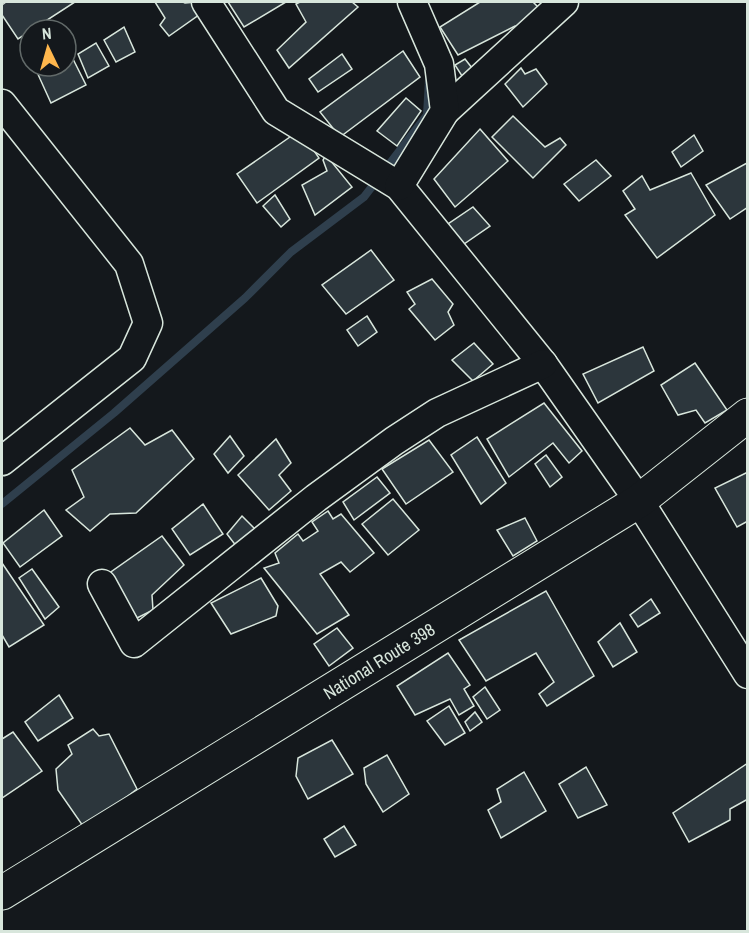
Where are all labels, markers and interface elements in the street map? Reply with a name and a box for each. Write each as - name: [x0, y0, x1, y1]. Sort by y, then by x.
- north arrow: [18, 18, 78, 78]
- text: N: [41, 22, 52, 44]
- street label: National Route 398: [318, 617, 440, 705]

